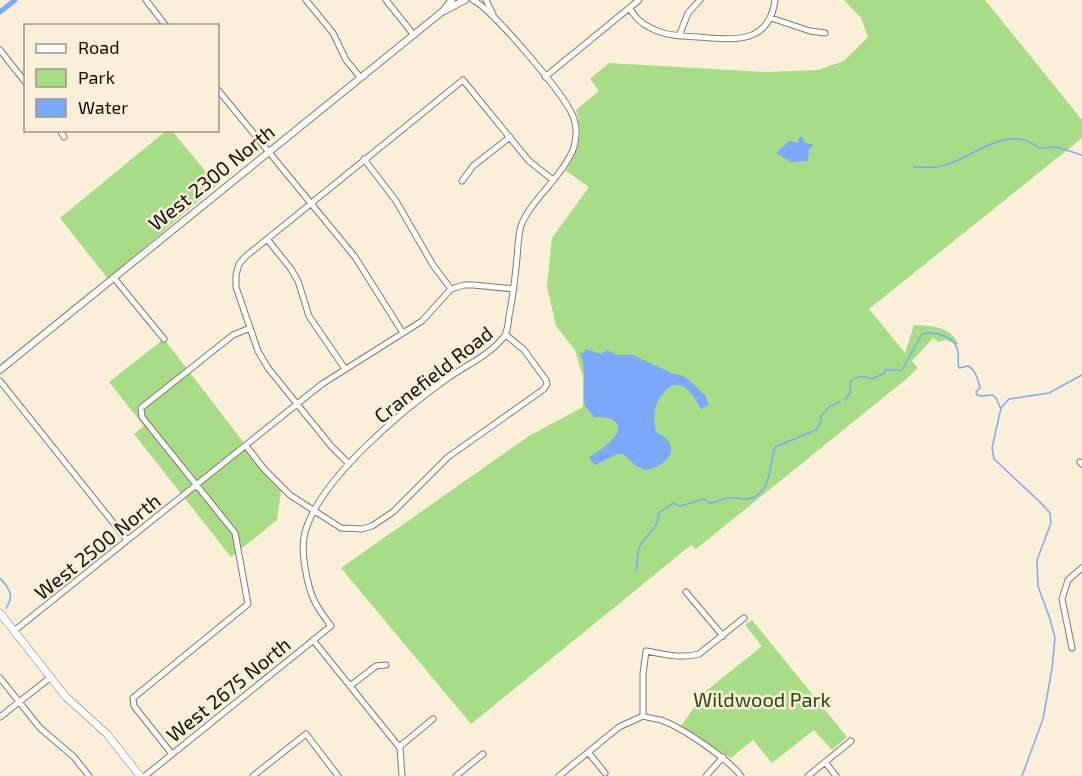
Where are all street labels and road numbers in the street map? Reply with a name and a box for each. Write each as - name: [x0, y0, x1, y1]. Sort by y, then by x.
- street label: West 2300 North: [143, 119, 279, 235]
- street label: Cranefield Road: [369, 320, 497, 428]
- street label: West 2500 North: [29, 488, 165, 604]
- street label: West 2675 North: [161, 632, 295, 746]

